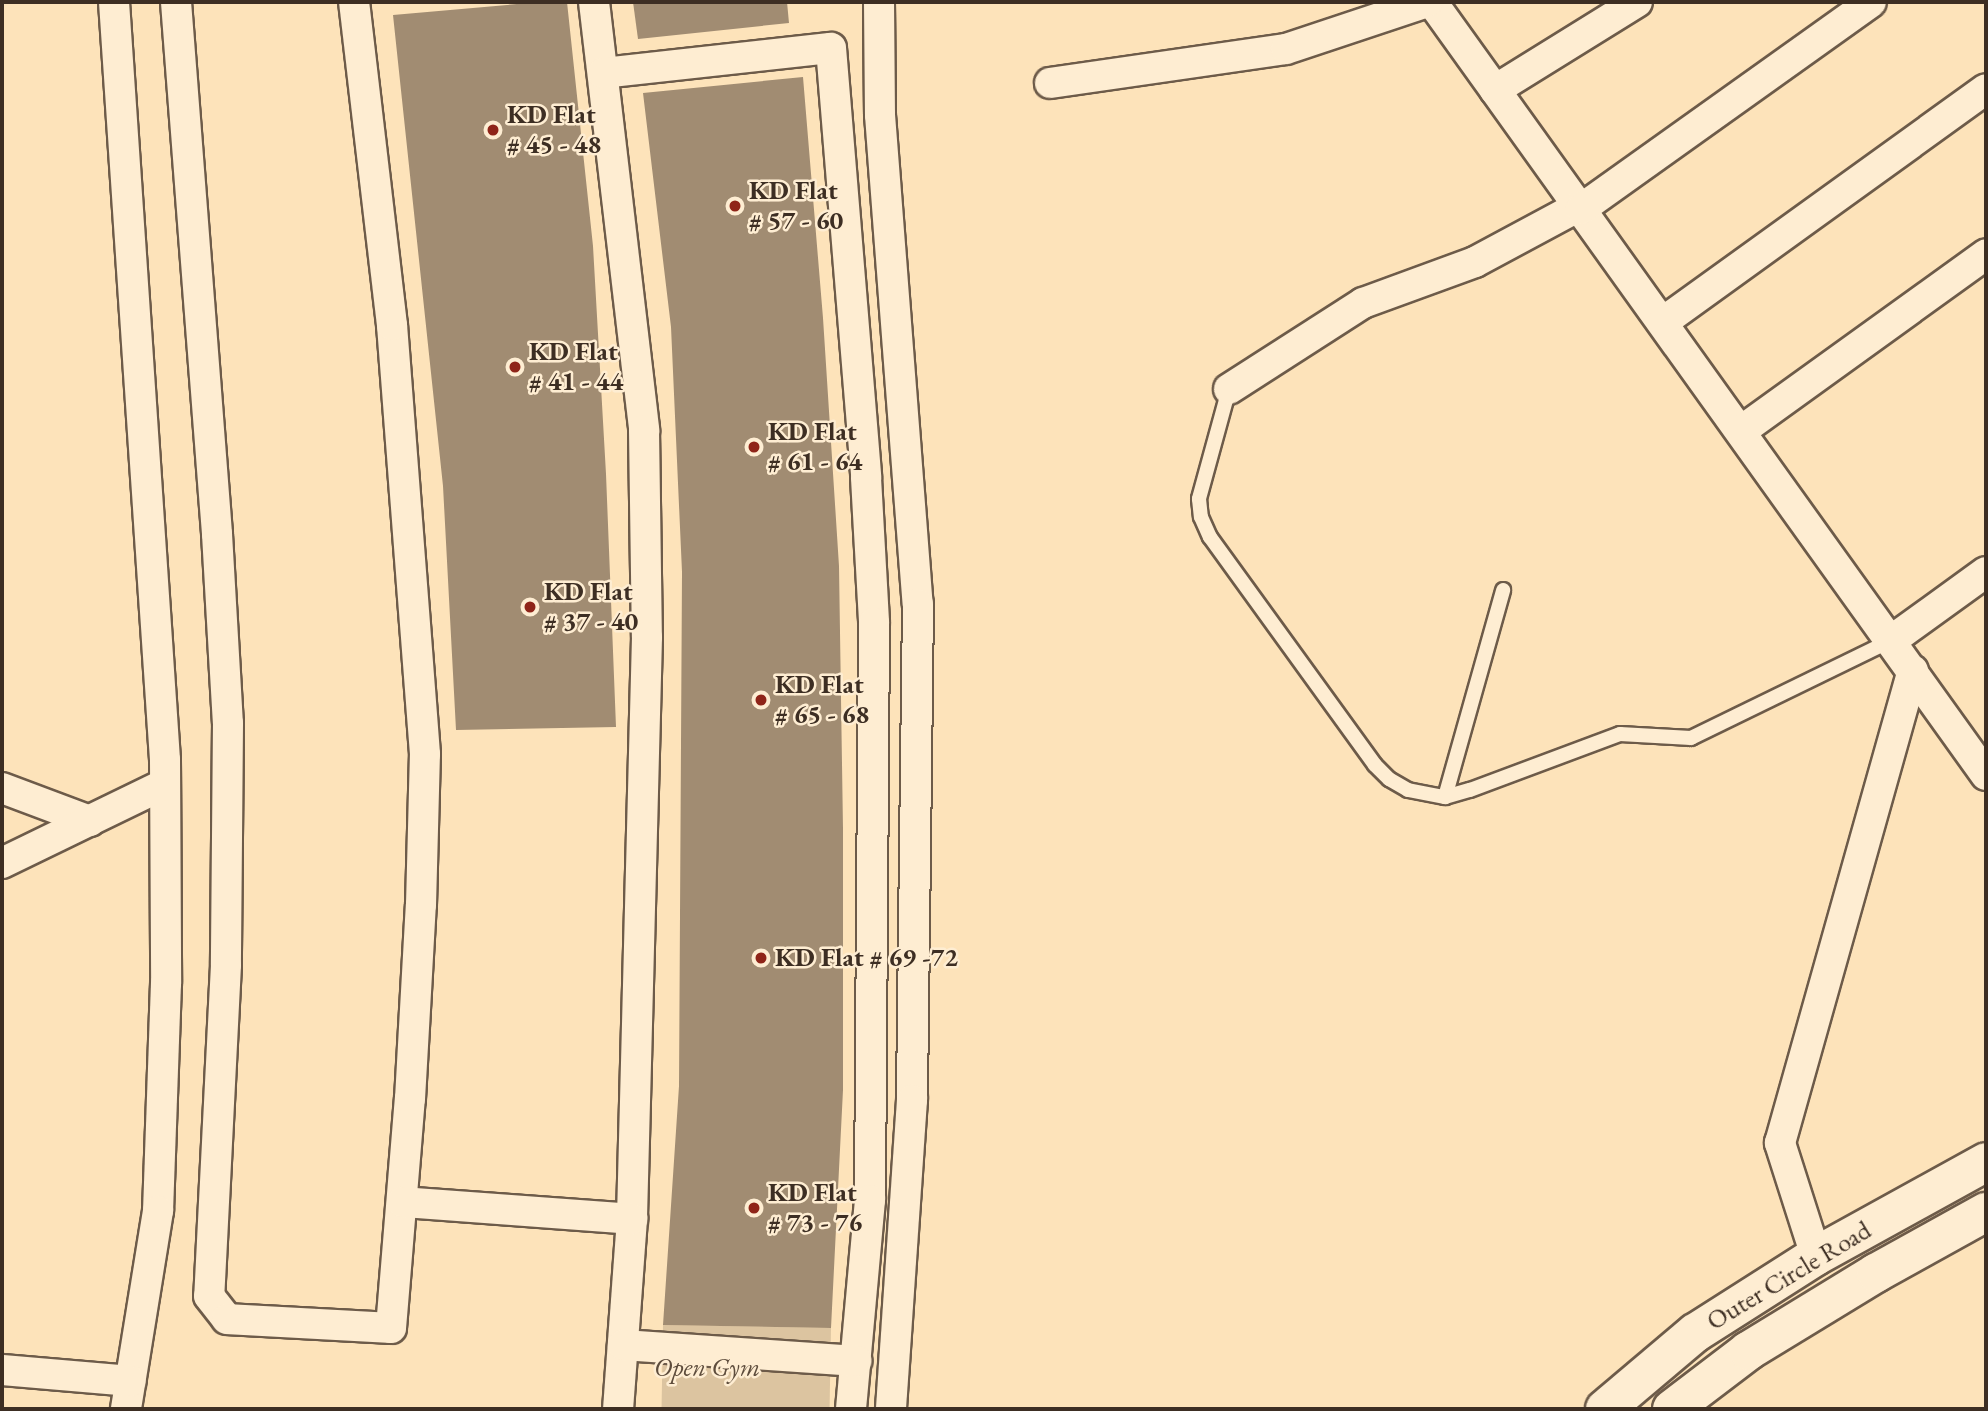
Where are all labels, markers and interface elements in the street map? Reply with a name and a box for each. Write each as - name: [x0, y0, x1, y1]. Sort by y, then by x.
- place label: KD Flat # 45 - 48: [507, 99, 601, 160]
- marker: KD Flat # 45 - 48: [485, 122, 501, 138]
- place label: KD Flat # 57 - 60: [749, 175, 843, 236]
- marker: KD Flat # 57 - 60: [727, 198, 743, 214]
- place label: KD Flat # 41 - 44: [529, 336, 623, 398]
- marker: KD Flat # 41 - 44: [507, 359, 523, 375]
- place label: KD Flat # 61 - 64: [768, 416, 862, 478]
- marker: KD Flat # 61 - 64: [746, 439, 762, 455]
- place label: KD Flat # 37 - 40: [544, 576, 638, 638]
- marker: KD Flat # 37 - 40: [522, 599, 538, 615]
- place label: KD Flat # 65 - 68: [775, 669, 869, 730]
- marker: KD Flat # 65 - 68: [753, 692, 769, 708]
- place label: KD Flat # 69 -72: [775, 942, 958, 974]
- marker: KD Flat # 69 -72: [753, 950, 769, 966]
- place label: KD Flat # 73 - 76: [768, 1177, 862, 1238]
- marker: KD Flat # 73 - 76: [746, 1200, 762, 1216]
- street label: Outer Circle Road: [1701, 1215, 1877, 1337]
- park label: Open Gym: [654, 1352, 760, 1384]

